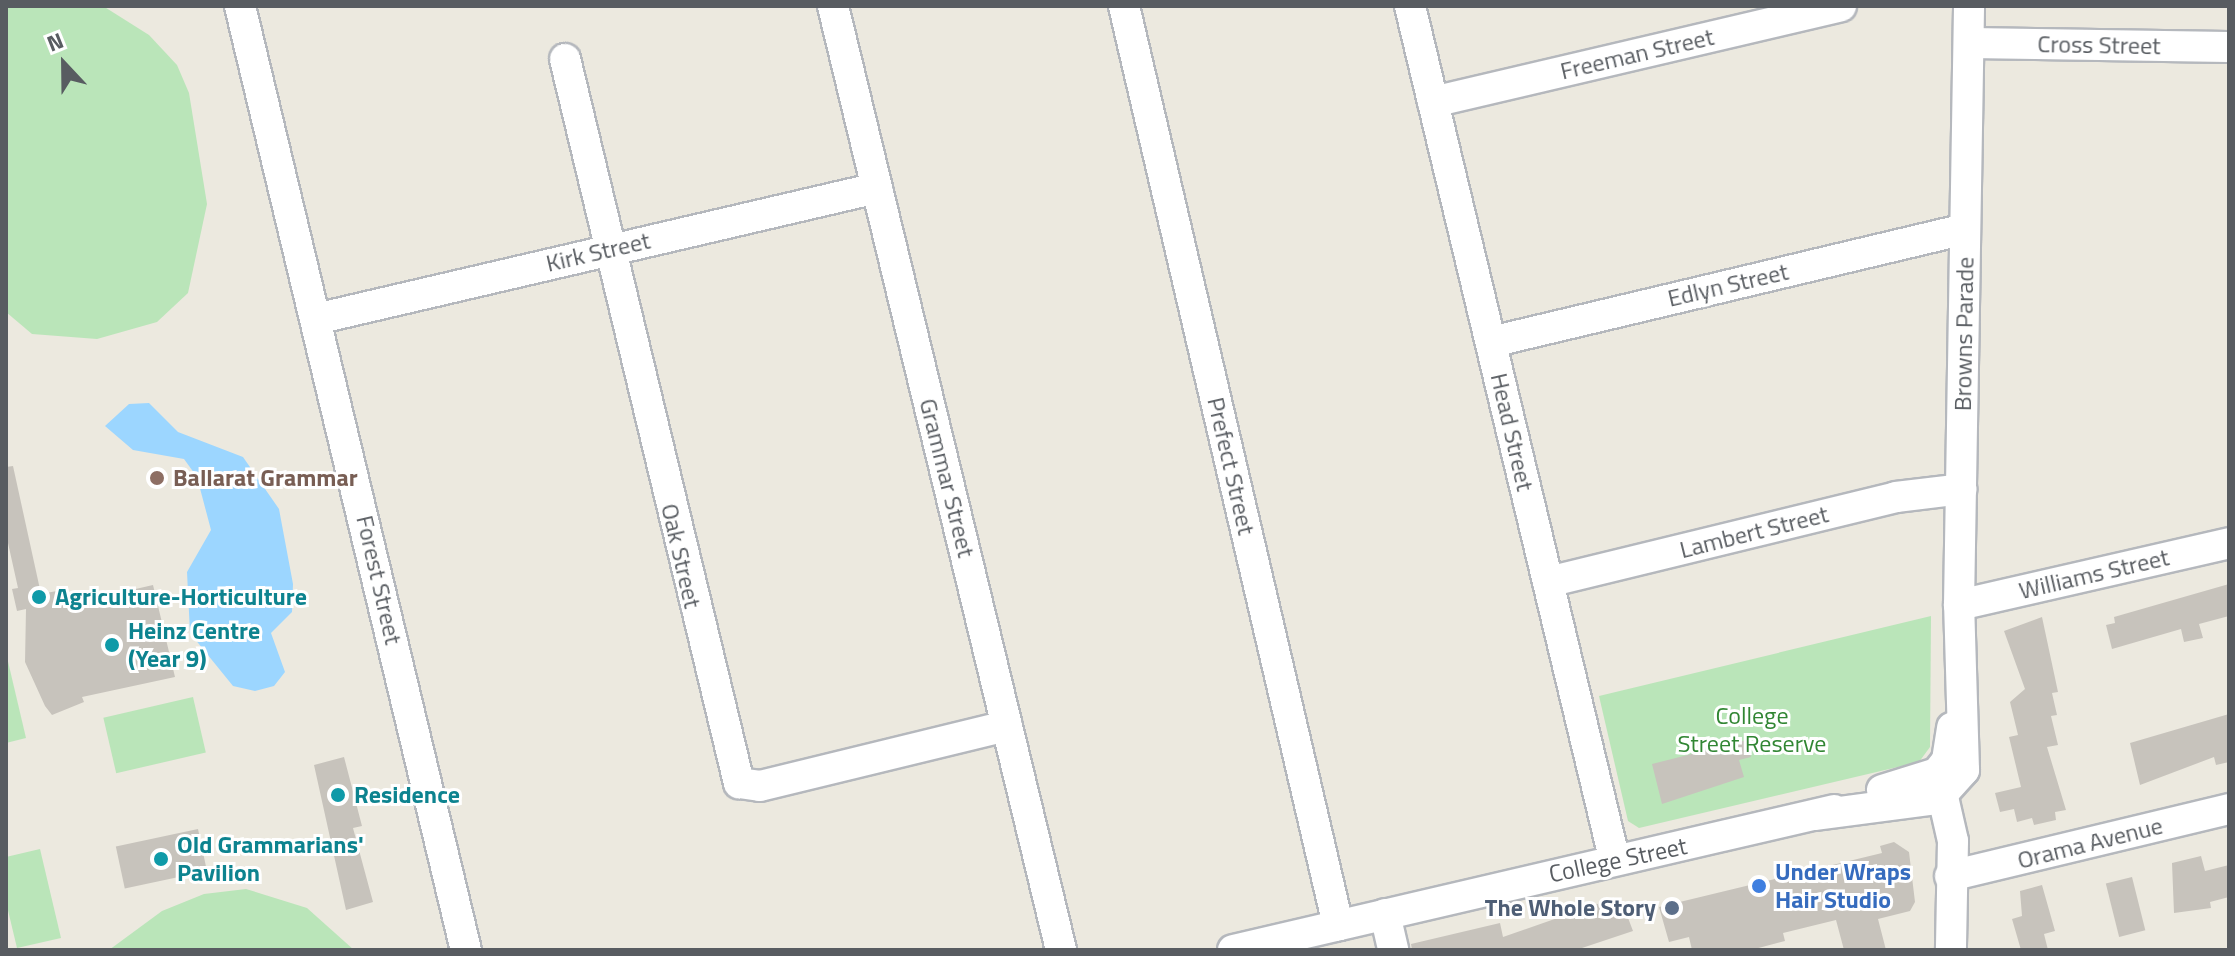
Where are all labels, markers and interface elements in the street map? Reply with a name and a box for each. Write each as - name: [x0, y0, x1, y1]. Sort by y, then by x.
- street label: Freeman Street: [1557, 22, 1717, 86]
- text: N: [42, 23, 68, 60]
- north arrow: [24, 24, 104, 104]
- street label: Cross Street: [2037, 30, 2161, 60]
- street label: Kirk Street: [543, 226, 653, 278]
- street label: Edlyn Street: [1665, 257, 1791, 313]
- street label: Browns Parade: [1948, 257, 1980, 411]
- street label: Head Street: [1484, 370, 1540, 494]
- street label: Prefect Street: [1201, 394, 1261, 538]
- street label: Grammar Street: [913, 396, 981, 560]
- place label: Ballarat Grammar: [173, 464, 358, 492]
- marker: Ballarat Grammar: [148, 469, 166, 487]
- street label: Lambert Street: [1677, 500, 1831, 564]
- street label: Oak Street: [655, 501, 707, 611]
- street label: Forest Street: [350, 513, 408, 647]
- street label: Williams Street: [2016, 543, 2172, 605]
- place label: Agriculture-Horticulture: [55, 583, 307, 611]
- marker: Agriculture-Horticulture: [30, 588, 48, 606]
- place label: Heinz Centre (Year 9): [128, 617, 260, 673]
- marker: Heinz Centre (Year 9): [103, 636, 121, 654]
- park label: College Street Reserve: [1678, 702, 1826, 758]
- place label: Residence: [354, 781, 460, 809]
- marker: Residence: [329, 786, 347, 804]
- street label: Orama Avenue: [2014, 811, 2166, 875]
- place label: Old Grammarians' Pavilion: [177, 831, 364, 887]
- street label: College Street: [1546, 831, 1690, 889]
- marker: Old Grammarians' Pavilion: [152, 850, 170, 868]
- place label: Under Wraps Hair Studio: [1775, 858, 1911, 914]
- marker: Under Wraps Hair Studio: [1750, 877, 1768, 895]
- place label: The Whole Story: [1485, 894, 1656, 922]
- marker: The Whole Story: [1663, 899, 1681, 917]

